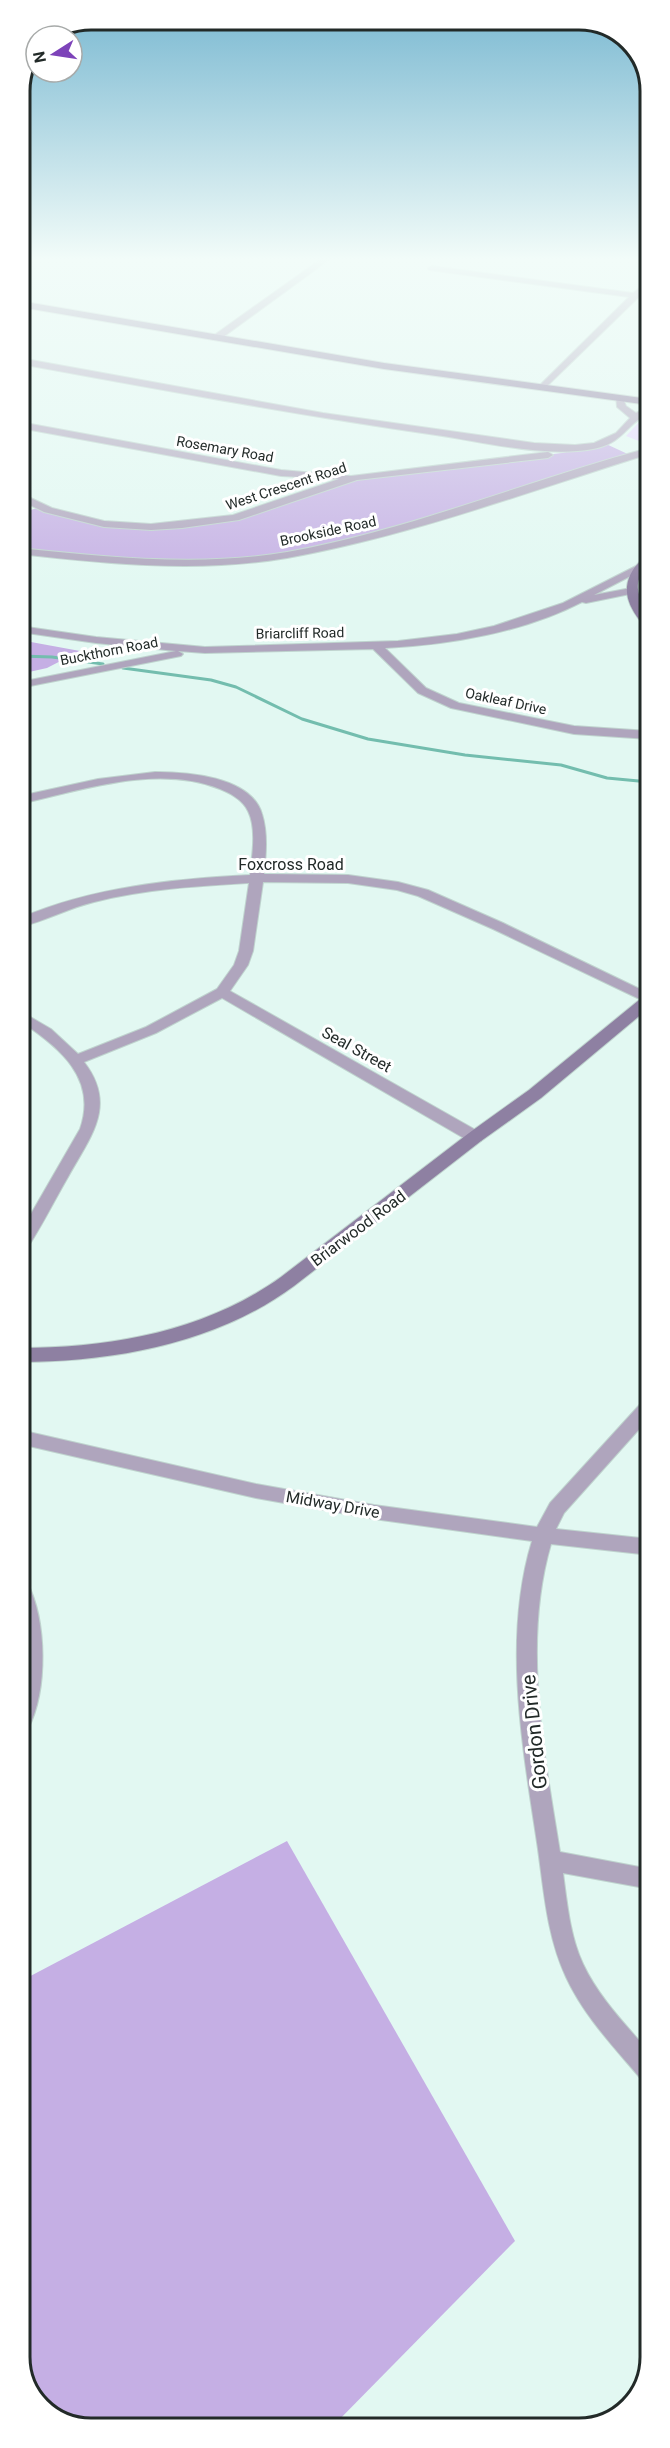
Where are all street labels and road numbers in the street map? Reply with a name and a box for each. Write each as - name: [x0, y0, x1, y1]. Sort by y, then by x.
- street label: Rosemary Road: [175, 433, 275, 465]
- street label: West Crescent Road: [224, 459, 348, 513]
- street label: Brookside Road: [278, 513, 378, 549]
- street label: Briarcliff Road: [256, 624, 344, 642]
- street label: Buckthorn Road: [59, 634, 159, 668]
- street label: Oakleaf Drive: [464, 685, 548, 717]
- street label: Foxcross Road: [238, 855, 344, 874]
- street label: Seal Street: [319, 1023, 395, 1076]
- street label: Briarwood Road: [307, 1187, 409, 1270]
- street label: Midway Drive: [284, 1487, 381, 1522]
- street label: Gordon Drive: [516, 1673, 552, 1791]

